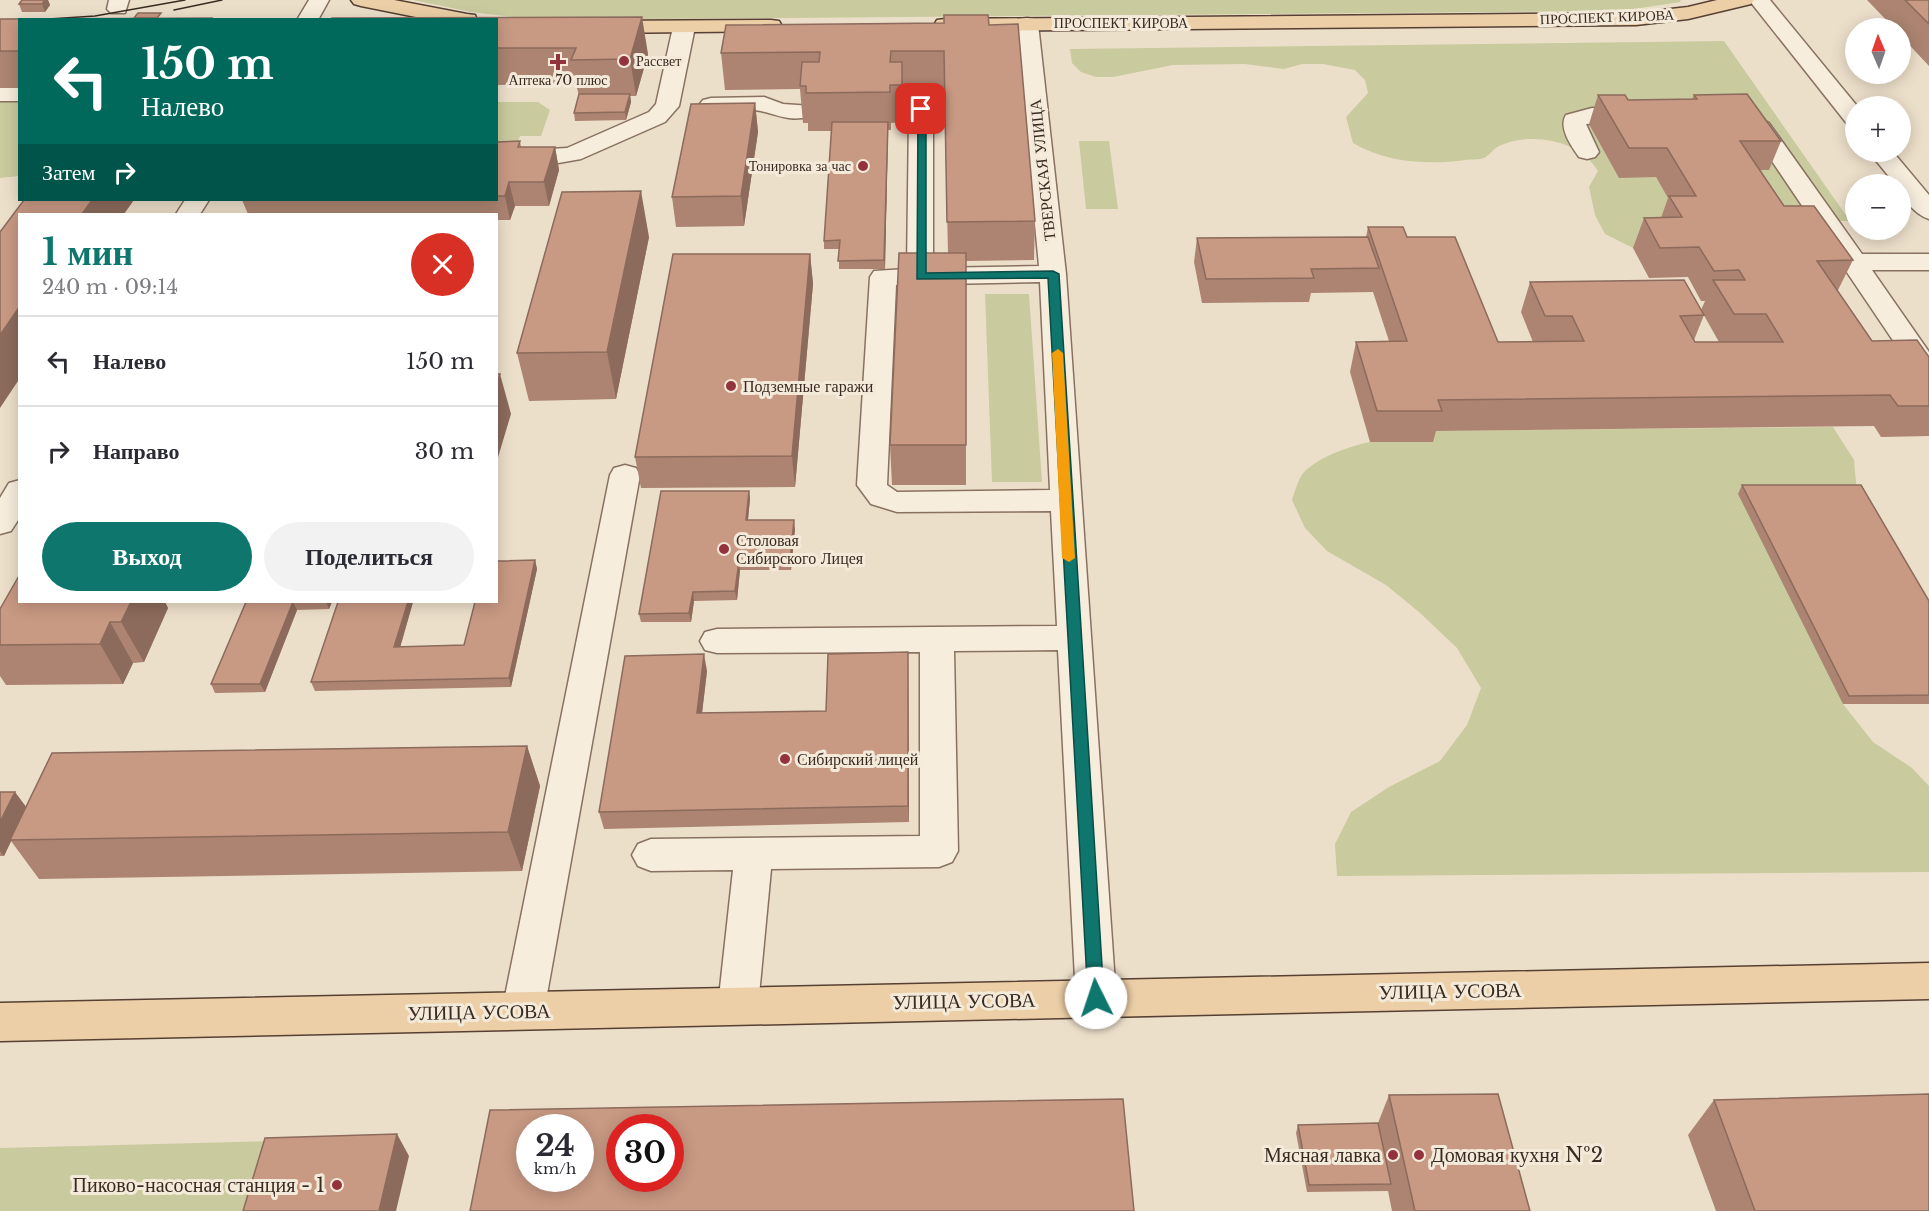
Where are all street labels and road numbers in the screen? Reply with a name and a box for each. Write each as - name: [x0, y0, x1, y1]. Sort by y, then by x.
- street label: ПРОСПЕКТ КИРОВА: [1540, 6, 1675, 28]
- street label: ПРОСПЕКТ КИРОВА: [1054, 14, 1189, 32]
- street label: ТВЕРСКАЯ УЛИЦА: [1025, 98, 1059, 242]
- street label: УЛИЦА УСОВА: [1378, 978, 1522, 1004]
- street label: УЛИЦА УСОВА: [892, 988, 1036, 1014]
- street label: УЛИЦА УСОВА: [407, 999, 551, 1025]

